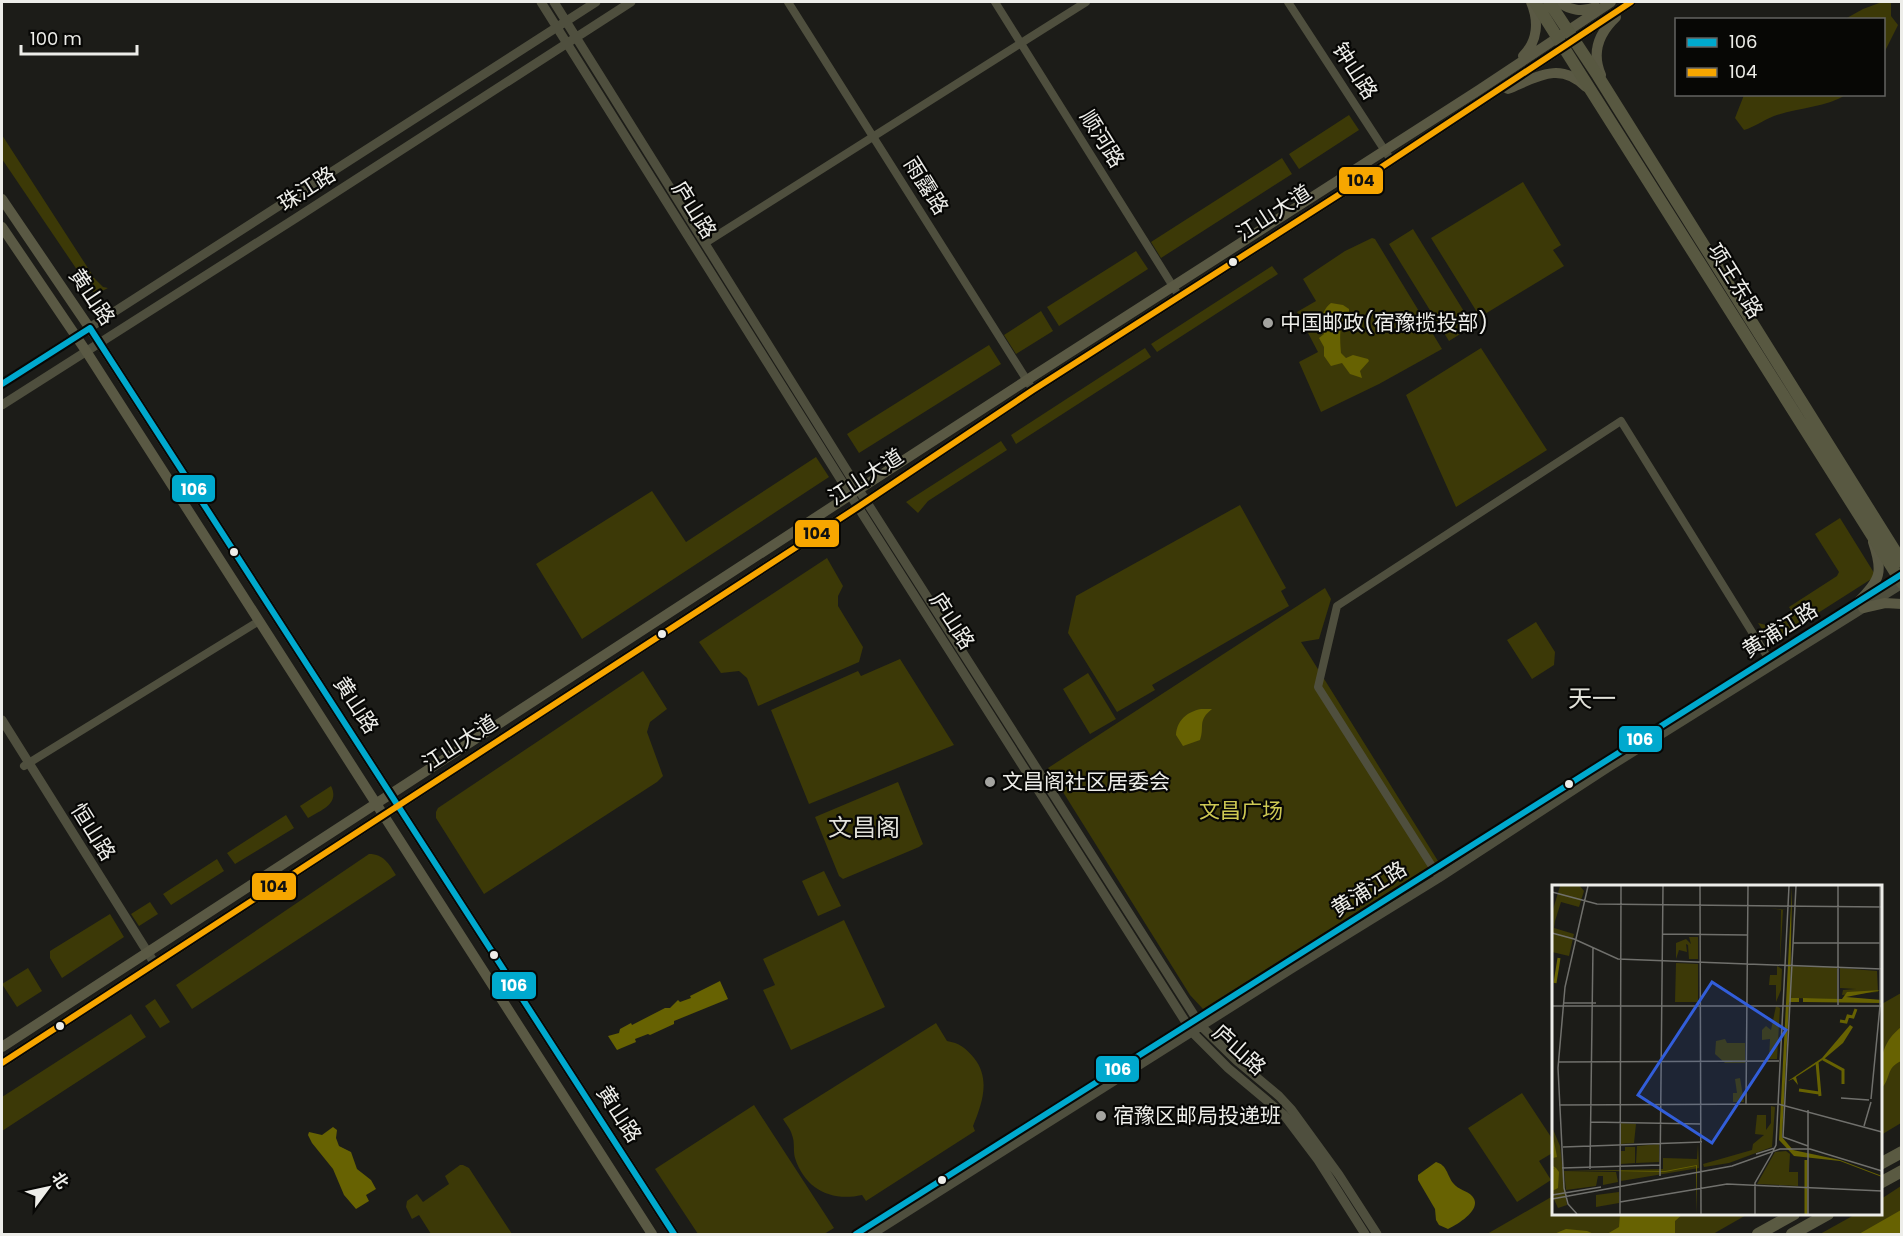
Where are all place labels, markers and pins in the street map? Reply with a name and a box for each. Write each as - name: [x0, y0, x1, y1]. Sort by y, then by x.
- unlabelled marker: [1227, 256, 1239, 268]
- place label: 中国邮政(宿豫揽投部): [1280, 308, 1488, 337]
- marker: 中国邮政(宿豫揽投部): [1261, 316, 1275, 330]
- unlabelled marker: [228, 546, 240, 558]
- unlabelled marker: [656, 628, 668, 640]
- place label: 文昌阁社区居委会: [1002, 767, 1170, 796]
- marker: 文昌阁社区居委会: [983, 775, 997, 789]
- unlabelled marker: [1563, 778, 1575, 790]
- unlabelled marker: [488, 949, 500, 961]
- unlabelled marker: [54, 1020, 66, 1032]
- place label: 宿豫区邮局投递班: [1113, 1101, 1281, 1130]
- marker: 宿豫区邮局投递班: [1094, 1109, 1108, 1123]
- unlabelled marker: [936, 1174, 948, 1186]

